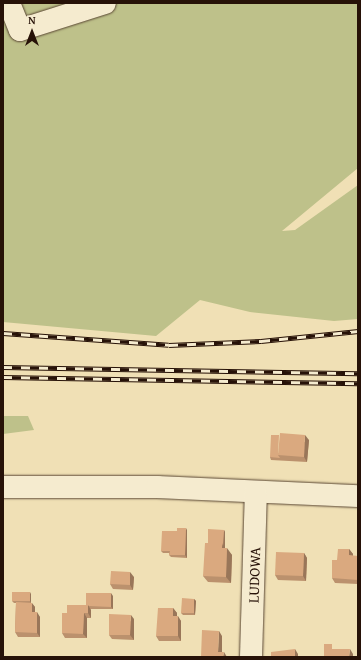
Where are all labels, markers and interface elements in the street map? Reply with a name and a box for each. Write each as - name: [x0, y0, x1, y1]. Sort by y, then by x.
- north arrow: [12, 12, 52, 52]
- text: N: [28, 12, 36, 28]
- street label: LUDOWA: [244, 547, 264, 603]

